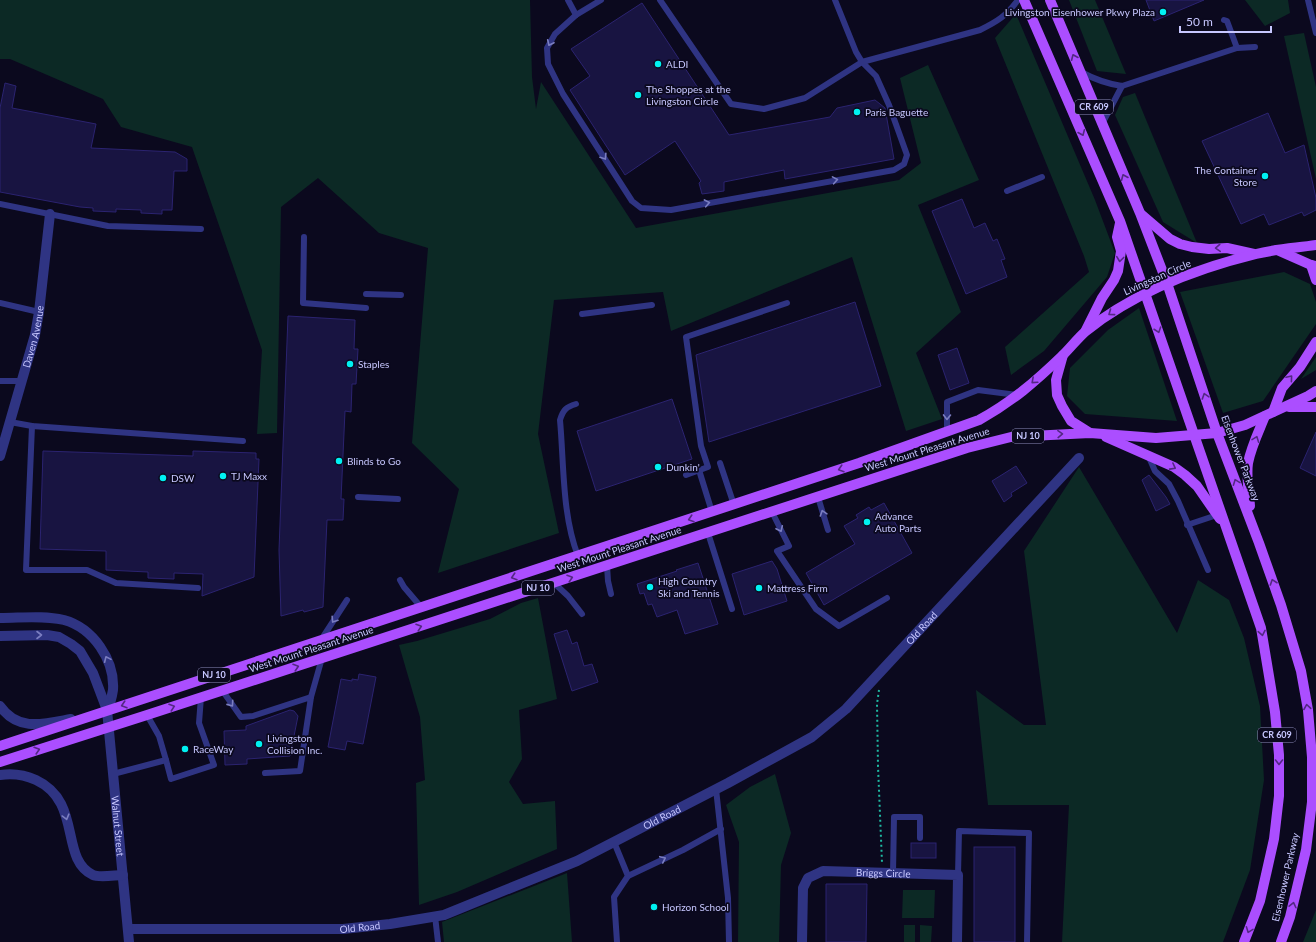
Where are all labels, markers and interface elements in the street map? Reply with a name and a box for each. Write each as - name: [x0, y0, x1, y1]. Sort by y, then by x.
- place label: Livingston Eisenhower Pkwy Plaza: [1005, 6, 1155, 18]
- marker: Livingston Eisenhower Pkwy Plaza: [1158, 7, 1168, 17]
- scale bar: [1180, 8, 1271, 34]
- text: 50 m: [1186, 14, 1213, 29]
- one-way arrow: [547, 39, 555, 47]
- one-way arrow: [1071, 54, 1079, 62]
- place label: ALDI: [666, 58, 688, 70]
- marker: ALDI: [653, 59, 663, 69]
- place label: The Shoppes at the Livingston Circle: [646, 83, 731, 107]
- marker: The Shoppes at the Livingston Circle: [633, 90, 643, 100]
- road number: CR 609: [1075, 100, 1113, 114]
- place label: Paris Baguette: [865, 106, 928, 118]
- marker: Paris Baguette: [852, 107, 862, 117]
- one-way arrow: [1077, 128, 1085, 136]
- one-way arrow: [599, 153, 607, 160]
- place label: The Container Store: [1195, 164, 1257, 188]
- marker: The Container Store: [1260, 171, 1270, 181]
- one-way arrow: [1121, 174, 1129, 181]
- one-way arrow: [831, 176, 838, 185]
- one-way arrow: [704, 200, 710, 208]
- one-way arrow: [1215, 244, 1221, 253]
- one-way arrow: [1116, 256, 1125, 262]
- street label: Livingston Circle: [1121, 257, 1193, 297]
- street label: Daven Avenue: [20, 305, 46, 369]
- one-way arrow: [1109, 308, 1116, 315]
- one-way arrow: [1153, 327, 1161, 334]
- place label: Staples: [358, 358, 389, 370]
- marker: Staples: [345, 359, 355, 369]
- one-way arrow: [1286, 375, 1293, 383]
- one-way arrow: [1031, 377, 1039, 384]
- one-way arrow: [1201, 392, 1210, 399]
- street label: Eisenhower Parkway: [1219, 413, 1263, 503]
- one-way arrow: [943, 414, 951, 420]
- street label: West Mount Pleasant Avenue: [863, 424, 991, 474]
- road number: NJ 10: [1012, 429, 1044, 443]
- one-way arrow: [1057, 430, 1063, 439]
- one-way arrow: [1252, 435, 1260, 442]
- place label: Blinds to Go: [347, 455, 401, 467]
- marker: Blinds to Go: [334, 456, 344, 466]
- place label: Dunkin': [666, 461, 700, 473]
- marker: Dunkin': [653, 462, 663, 472]
- one-way arrow: [1169, 463, 1176, 470]
- one-way arrow: [838, 464, 845, 473]
- place label: TJ Maxx: [231, 470, 267, 482]
- marker: TJ Maxx: [218, 471, 228, 481]
- place label: DSW: [171, 472, 195, 484]
- marker: DSW: [158, 473, 168, 483]
- one-way arrow: [1233, 478, 1241, 485]
- one-way arrow: [819, 510, 828, 517]
- place label: Advance Auto Parts: [875, 510, 921, 534]
- one-way arrow: [687, 514, 694, 523]
- marker: Advance Auto Parts: [862, 517, 872, 527]
- street label: West Mount Pleasant Avenue: [555, 523, 683, 575]
- one-way arrow: [776, 525, 784, 532]
- one-way arrow: [511, 572, 518, 581]
- one-way arrow: [566, 574, 573, 583]
- place label: High Country Ski and Tennis: [658, 575, 720, 599]
- one-way arrow: [1269, 579, 1277, 586]
- road number: NJ 10: [522, 581, 554, 595]
- marker: High Country Ski and Tennis: [645, 582, 655, 592]
- place label: Mattress Firm: [767, 582, 828, 594]
- marker: Mattress Firm: [754, 583, 764, 593]
- street label: Old Road: [903, 609, 940, 647]
- one-way arrow: [331, 616, 339, 623]
- street label: West Mount Pleasant Avenue: [247, 623, 375, 675]
- one-way arrow: [416, 623, 423, 631]
- one-way arrow: [1257, 630, 1265, 636]
- one-way arrow: [36, 631, 42, 639]
- one-way arrow: [104, 656, 112, 664]
- one-way arrow: [292, 663, 299, 671]
- road number: NJ 10: [198, 668, 230, 682]
- one-way arrow: [226, 699, 233, 706]
- one-way arrow: [121, 700, 128, 709]
- one-way arrow: [169, 703, 176, 712]
- one-way arrow: [1303, 704, 1312, 710]
- road number: CR 609: [1258, 728, 1296, 742]
- place label: Livingston Collision Inc.: [267, 732, 322, 756]
- marker: Livingston Collision Inc.: [254, 739, 264, 749]
- place label: RaceWay: [193, 743, 234, 755]
- marker: RaceWay: [180, 744, 190, 754]
- one-way arrow: [34, 746, 41, 755]
- one-way arrow: [1275, 759, 1283, 765]
- street label: Walnut Street: [109, 795, 127, 857]
- street label: Old Road: [641, 803, 683, 832]
- one-way arrow: [62, 814, 70, 820]
- street label: Eisenhower Parkway: [1269, 831, 1301, 923]
- one-way arrow: [659, 856, 667, 864]
- street label: Briggs Circle: [856, 866, 911, 880]
- place label: Horizon School: [662, 901, 729, 913]
- marker: Horizon School: [649, 902, 659, 912]
- one-way arrow: [1289, 902, 1297, 908]
- street label: Old Road: [339, 919, 381, 935]
- one-way arrow: [1245, 926, 1253, 933]

